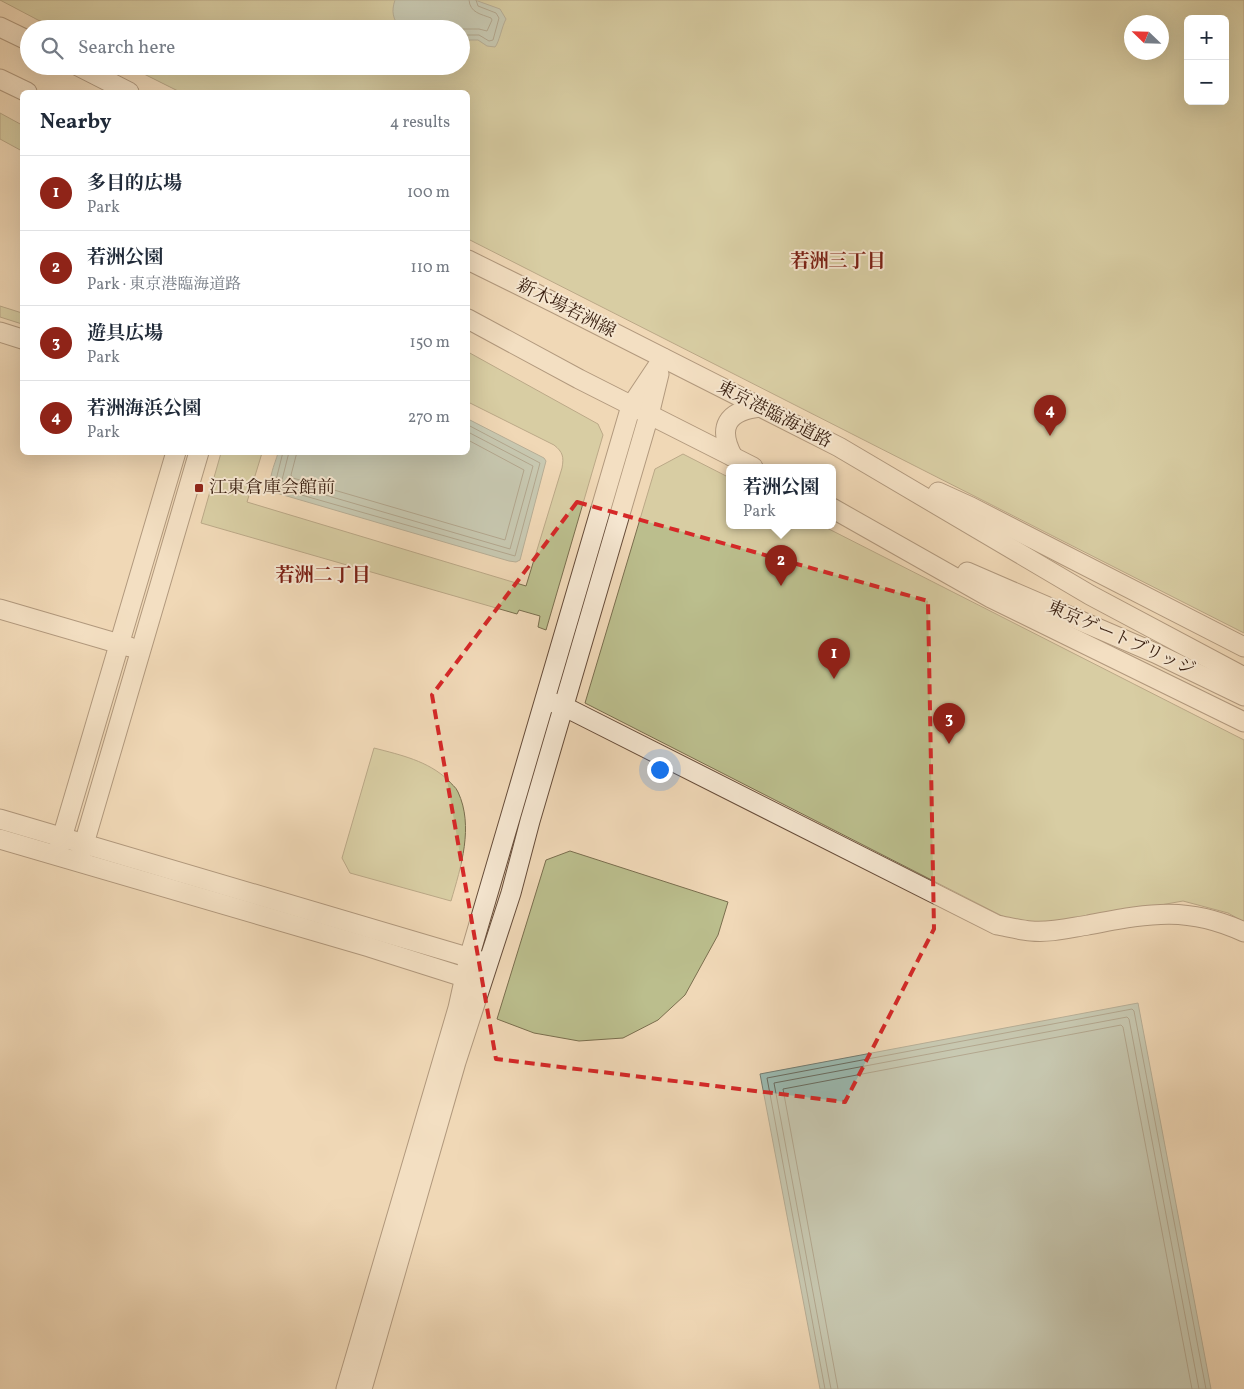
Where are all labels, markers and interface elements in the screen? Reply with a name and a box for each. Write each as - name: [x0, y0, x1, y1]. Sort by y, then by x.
- north arrow: [1124, 15, 1169, 60]
- map controls: [1184, 15, 1229, 105]
- button: +: [1184, 15, 1229, 60]
- search box: [20, 20, 470, 75]
- icon: search: [38, 34, 66, 62]
- text: Search here: [78, 35, 175, 61]
- button: −: [1184, 60, 1229, 105]
- text: Nearby: [40, 108, 111, 137]
- text: 4 results: [390, 112, 450, 134]
- text: 多目的広場: [87, 171, 182, 197]
- text: 1: [53, 182, 59, 204]
- text: 100 m: [407, 182, 450, 204]
- text: Park: [87, 197, 120, 219]
- text: 若洲公園: [87, 245, 163, 271]
- district label: 若洲三丁目: [790, 249, 886, 275]
- text: 2: [52, 257, 60, 279]
- text: 110 m: [411, 257, 450, 279]
- street label: 新木場若洲線: [512, 273, 620, 345]
- text: Park · 東京港臨海道路: [87, 274, 241, 296]
- text: 遊具広場: [87, 321, 163, 347]
- text: 3: [52, 332, 60, 354]
- text: 150 m: [409, 332, 450, 354]
- text: Park: [87, 347, 120, 369]
- street label: 東京港臨海道路: [712, 375, 836, 455]
- pin: 4: [1034, 395, 1066, 436]
- text: 若洲海浜公園: [87, 396, 201, 422]
- text: 4: [51, 407, 61, 429]
- text: 270 m: [408, 407, 450, 429]
- text: Park: [87, 422, 120, 444]
- popup: [726, 464, 836, 529]
- text: 若洲公園: [743, 475, 819, 501]
- place label: 江東倉庫会館前: [209, 476, 335, 501]
- marker: 江東倉庫会館前: [193, 482, 205, 494]
- text: Park: [743, 501, 776, 523]
- pin: 2: [765, 545, 797, 586]
- district label: 若洲二丁目: [275, 563, 371, 589]
- street label: 東京ゲートブリッジ: [1043, 595, 1199, 683]
- pin: 1: [818, 638, 850, 679]
- pin: 3: [933, 703, 965, 744]
- your location: [647, 757, 673, 783]

